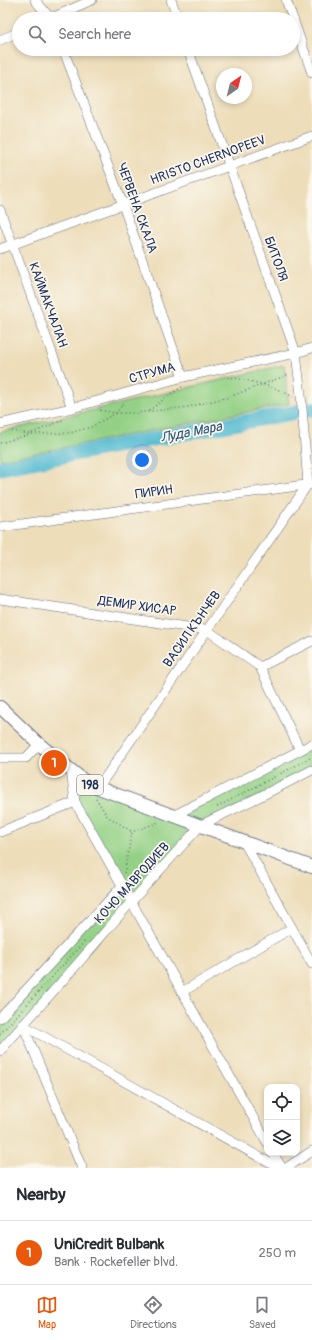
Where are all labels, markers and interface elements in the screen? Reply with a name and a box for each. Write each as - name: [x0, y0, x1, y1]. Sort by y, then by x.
- search box: [12, 12, 300, 56]
- icon: search: [26, 23, 48, 45]
- text: Search here: [58, 25, 131, 44]
- north arrow: [216, 68, 252, 104]
- street label: HRISTO CHERNOPEEV: [148, 132, 268, 188]
- street label: ЧЕРВЕНА СКАЛА: [113, 161, 161, 256]
- street label: БИТОЛЯ: [261, 234, 291, 284]
- street label: КАЙМАКЧАЛАН: [25, 260, 71, 350]
- street label: СТРУМА: [127, 359, 177, 387]
- water label: Луда Мара: [159, 417, 225, 446]
- your location: [132, 450, 152, 470]
- street label: ПИРИН: [134, 481, 174, 503]
- street label: ВАСИЛ КЪНЧЕВ: [160, 588, 224, 670]
- street label: ДЕМИР ХИСАР: [96, 592, 178, 619]
- pin: 1: [41, 748, 67, 778]
- road number: 198: [77, 775, 103, 795]
- street label: КОЧО МАВРОДИЕВ: [91, 839, 173, 927]
- map controls: [264, 1084, 300, 1156]
- button: locate: [264, 1084, 300, 1120]
- button: layers: [264, 1120, 300, 1156]
- text: Nearby: [16, 1184, 65, 1205]
- text: UniCredit Bulbank: [54, 1235, 164, 1254]
- text: 1: [26, 1245, 32, 1261]
- text: 250 m: [258, 1245, 296, 1261]
- text: Bank · Rockefeller blvd.: [54, 1254, 178, 1270]
- tab: Map: [36, 1294, 58, 1331]
- tab: Directions: [130, 1294, 177, 1331]
- tab: Saved: [249, 1294, 276, 1331]

